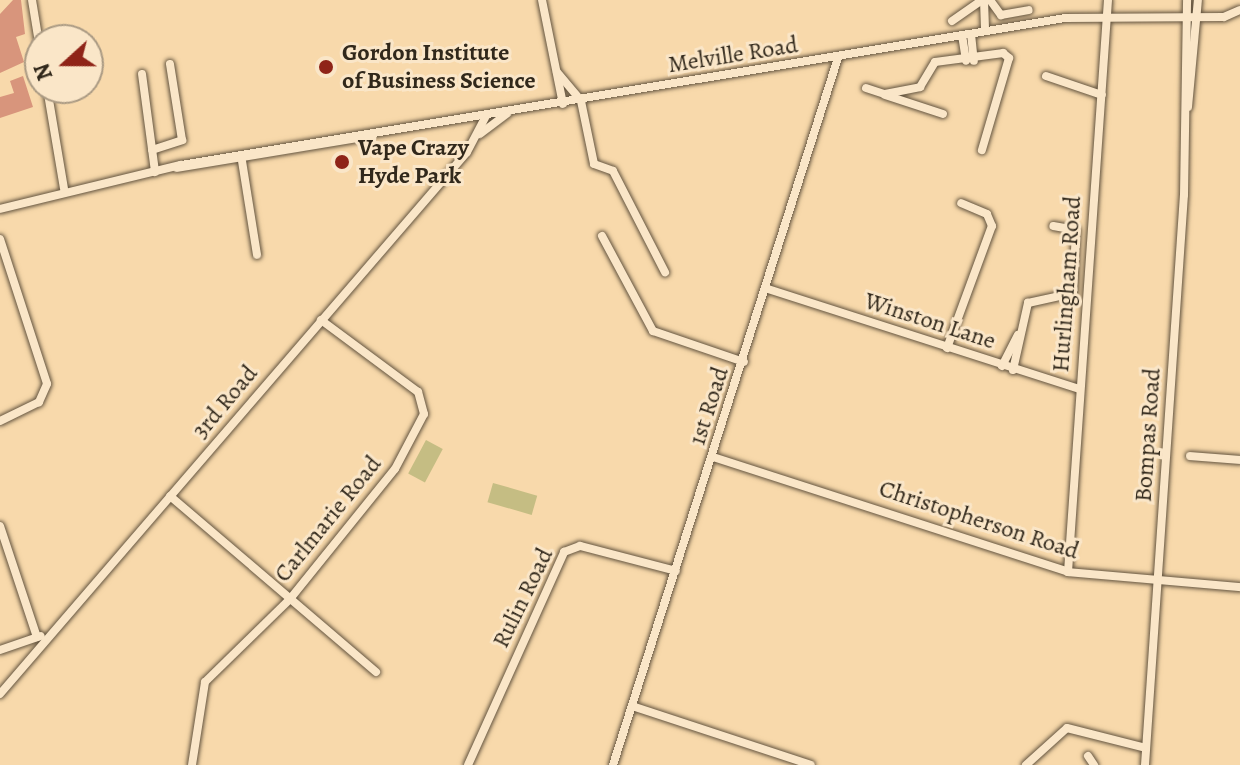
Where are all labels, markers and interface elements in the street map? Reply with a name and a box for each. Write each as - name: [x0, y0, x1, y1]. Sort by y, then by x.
- north arrow: [24, 24, 104, 104]
- street label: Melville Road: [666, 31, 800, 79]
- place label: Gordon Institute of Business Science: [342, 39, 536, 95]
- marker: Gordon Institute of Business Science: [317, 58, 335, 76]
- text: N: [27, 59, 60, 85]
- place label: Vape Crazy Hyde Park: [358, 134, 469, 190]
- marker: Vape Crazy Hyde Park: [333, 153, 351, 171]
- street label: Hurlingham Road: [1046, 195, 1088, 373]
- street label: Winston Lane: [861, 286, 999, 356]
- street label: 3rd Road: [186, 360, 264, 444]
- street label: 1st Road: [683, 363, 735, 449]
- street label: Bompas Road: [1129, 367, 1167, 503]
- street label: Carlmarie Road: [268, 450, 388, 588]
- street label: Christopherson Road: [876, 474, 1082, 566]
- street label: Rulin Road: [487, 543, 559, 653]

